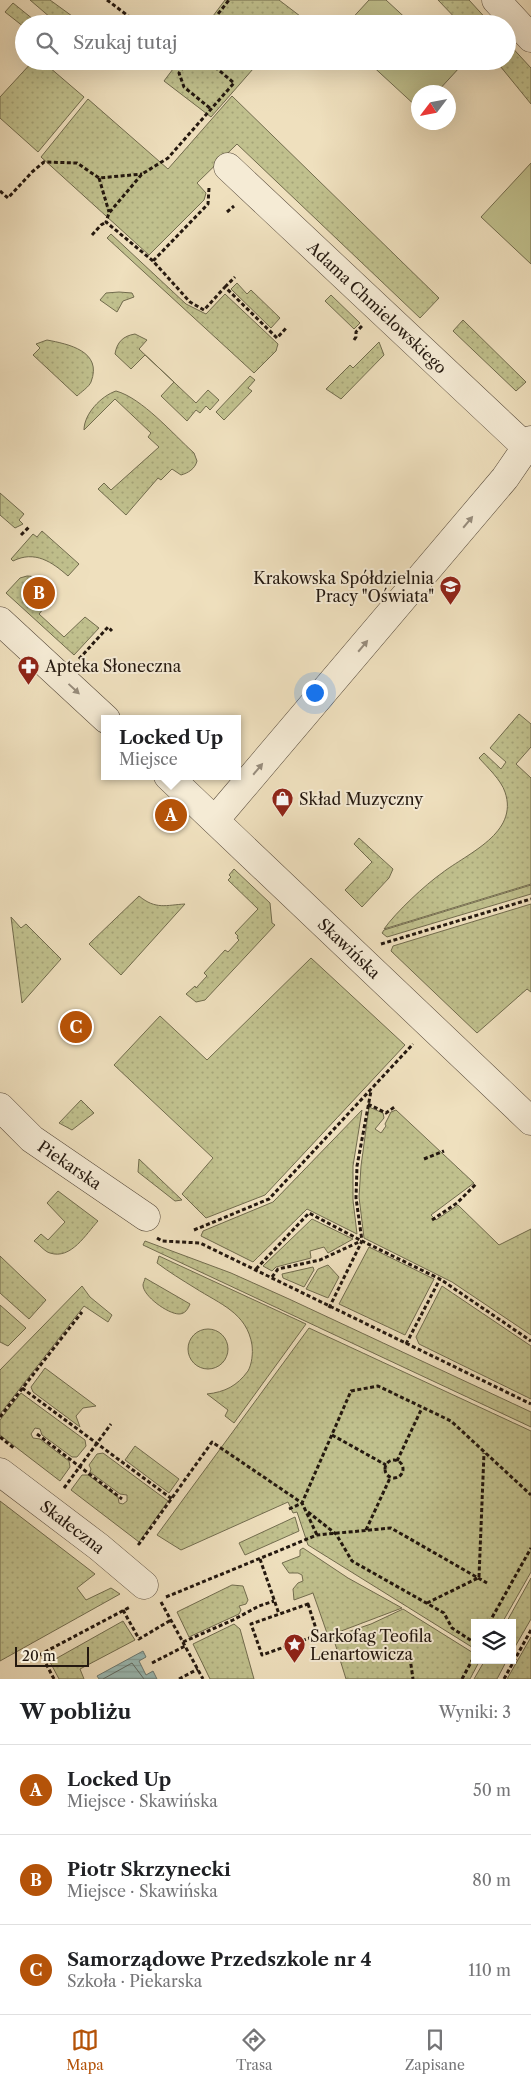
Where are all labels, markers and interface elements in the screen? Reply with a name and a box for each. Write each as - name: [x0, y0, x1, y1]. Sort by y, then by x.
- search box: [15, 15, 516, 70]
- icon: search: [33, 29, 61, 57]
- text: Szukaj tutaj: [73, 31, 177, 54]
- north arrow: [411, 85, 456, 130]
- street label: Adama Chmielowskiego: [303, 237, 451, 378]
- one-way arrow: [463, 516, 474, 529]
- place label: Krakowska Spółdzielnia Pracy "Oświata": [253, 568, 435, 606]
- pin: B: [23, 574, 55, 612]
- school or university icon: Krakowska Spółdzielnia Pracy "Oświata": [438, 575, 462, 606]
- one-way arrow: [357, 640, 369, 652]
- pharmacy icon: Apteka Słoneczna: [17, 654, 41, 685]
- place label: Apteka Słoneczna: [44, 656, 182, 676]
- your location: [302, 680, 328, 706]
- one-way arrow: [68, 684, 81, 695]
- popup: [101, 715, 241, 780]
- text: Locked Up: [119, 726, 223, 749]
- text: Miejsce: [119, 749, 178, 769]
- one-way arrow: [252, 763, 263, 776]
- shop icon: Skład Muzyczny: [271, 787, 295, 818]
- place label: Skład Muzyczny: [299, 789, 424, 809]
- pin: A: [155, 796, 187, 834]
- street label: Skawińska: [314, 914, 385, 983]
- pin: C: [60, 1008, 92, 1046]
- street label: Piekarska: [34, 1136, 106, 1194]
- street label: Skałeczna: [36, 1496, 110, 1558]
- map controls: [471, 1619, 516, 1664]
- button: layers: [471, 1619, 516, 1664]
- place label: Sarkofag Teofila Lenartowicza: [310, 1626, 433, 1664]
- place icon: Sarkofag Teofila Lenartowicza: [282, 1633, 306, 1664]
- scale bar: [15, 1644, 89, 1667]
- text: 20 m: [22, 1647, 56, 1665]
- text: W pobliżu: [20, 1699, 131, 1724]
- text: Wyniki: 3: [439, 1702, 511, 1722]
- text: Locked Up: [67, 1768, 171, 1791]
- text: A: [30, 1780, 42, 1800]
- text: 50 m: [473, 1780, 511, 1800]
- text: Miejsce · Skawińska: [67, 1791, 218, 1811]
- text: Piotr Skrzynecki: [67, 1858, 231, 1881]
- text: B: [30, 1870, 42, 1890]
- text: 80 m: [472, 1870, 511, 1890]
- text: Miejsce · Skawińska: [67, 1881, 218, 1901]
- text: Samorządowe Przedszkole nr 4: [67, 1948, 372, 1971]
- text: C: [30, 1960, 42, 1980]
- text: 110 m: [468, 1960, 511, 1980]
- text: Szkoła · Piekarska: [67, 1971, 202, 1991]
- tab: Mapa: [66, 2026, 104, 2074]
- tab: Trasa: [236, 2026, 272, 2074]
- tab: Zapisane: [405, 2026, 465, 2074]

